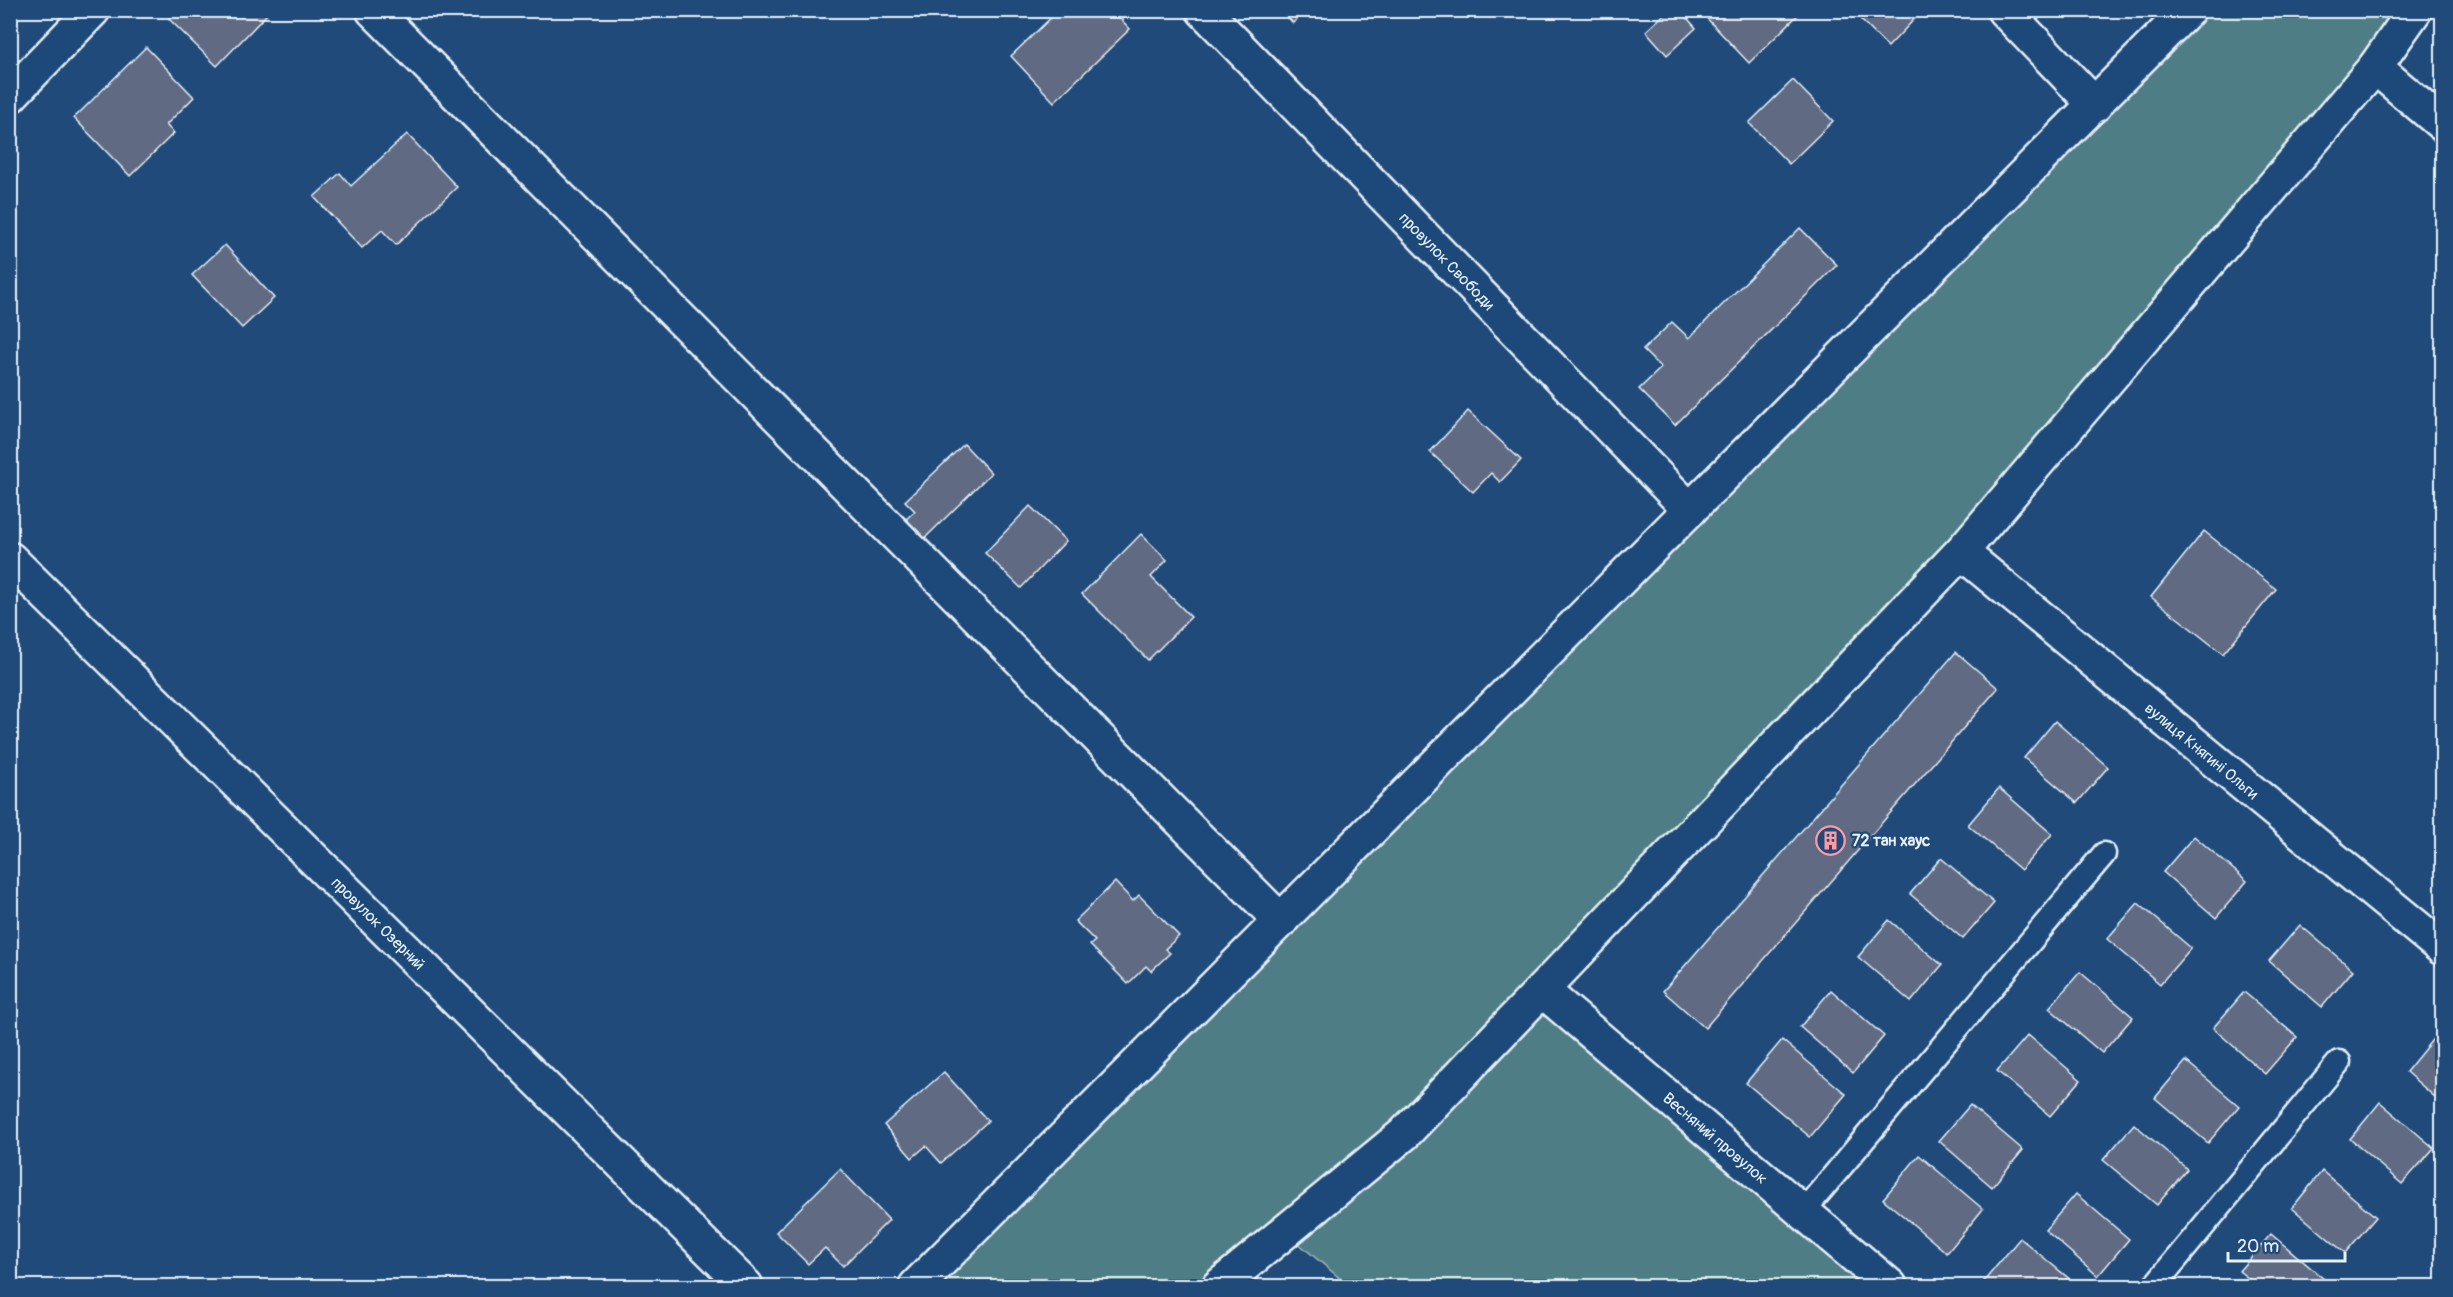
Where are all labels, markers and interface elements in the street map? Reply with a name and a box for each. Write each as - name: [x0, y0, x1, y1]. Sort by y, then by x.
- street label: провулок Свободи: [1394, 208, 1499, 314]
- street label: вулиця Княгині Ольги: [2140, 698, 2262, 804]
- building icon: 72 тан хаус: [1815, 824, 1847, 856]
- place label: 72 тан хаус: [1852, 831, 1930, 851]
- street label: провулок Озерний: [327, 873, 429, 974]
- street label: Весняний провулок: [1659, 1088, 1771, 1189]
- scale bar: [2228, 1225, 2345, 1263]
- text: 20 m: [2237, 1235, 2279, 1258]

